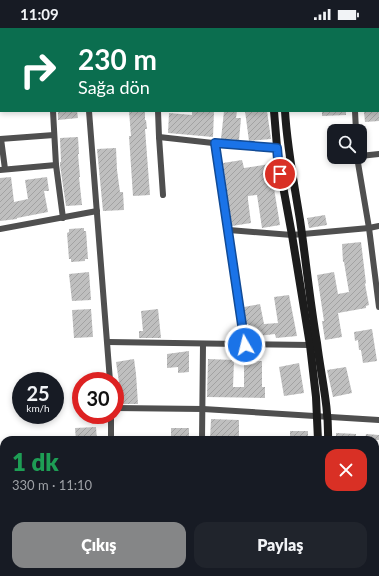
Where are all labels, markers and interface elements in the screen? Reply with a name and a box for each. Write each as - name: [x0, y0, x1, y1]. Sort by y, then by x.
- text: 11:09: [20, 5, 59, 23]
- text: 230 m: [78, 42, 157, 76]
- icon: right: [12, 44, 64, 96]
- text: Sağa dön: [78, 76, 150, 98]
- map controls: [327, 124, 367, 164]
- button: search: [327, 124, 367, 164]
- pin: [263, 157, 297, 191]
- icon: arrive: [269, 163, 291, 185]
- position arrow: [224, 324, 266, 366]
- speed limit sign: 30: [72, 372, 124, 424]
- text: 25: [26, 381, 50, 405]
- text: km/h: [26, 402, 50, 414]
- text: 1 dk: [12, 447, 59, 476]
- button: close: [325, 449, 367, 491]
- text: 330 m · 11:10: [12, 477, 92, 493]
- button: Çıkış: [12, 522, 186, 568]
- button: Paylaş: [194, 522, 367, 568]

